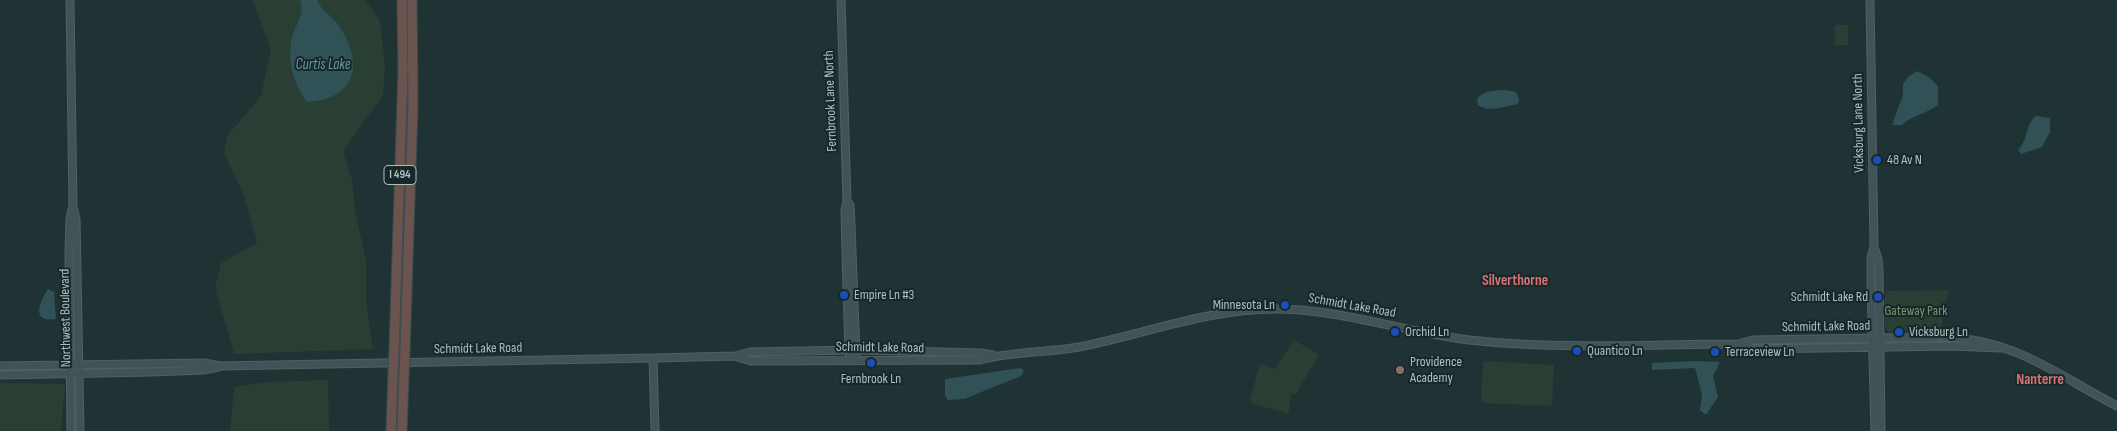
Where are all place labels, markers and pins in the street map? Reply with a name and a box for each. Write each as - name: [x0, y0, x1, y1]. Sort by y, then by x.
- place label: 48 Av N: [1887, 152, 1922, 168]
- marker: 48 Av N: [1871, 154, 1883, 166]
- place label: Empire Ln #3: [854, 287, 914, 303]
- marker: Empire Ln #3: [838, 289, 850, 301]
- place label: Schmidt Lake Rd: [1791, 289, 1868, 305]
- marker: Schmidt Lake Rd: [1872, 291, 1884, 303]
- place label: Minnesota Ln: [1213, 297, 1275, 313]
- marker: Minnesota Ln: [1279, 299, 1291, 311]
- place label: Orchid Ln: [1405, 324, 1449, 340]
- place label: Vicksburg Ln: [1909, 324, 1968, 340]
- marker: Orchid Ln: [1389, 326, 1401, 338]
- marker: Vicksburg Ln: [1893, 326, 1905, 338]
- place label: Quantico Ln: [1587, 343, 1643, 359]
- place label: Terraceview Ln: [1725, 344, 1795, 360]
- marker: Quantico Ln: [1571, 345, 1583, 357]
- marker: Terraceview Ln: [1709, 346, 1721, 358]
- place label: Providence Academy: [1410, 354, 1462, 387]
- marker: Fernbrook Ln: [865, 357, 877, 369]
- marker: Providence Academy: [1394, 364, 1406, 376]
- place label: Fernbrook Ln: [841, 371, 901, 387]

